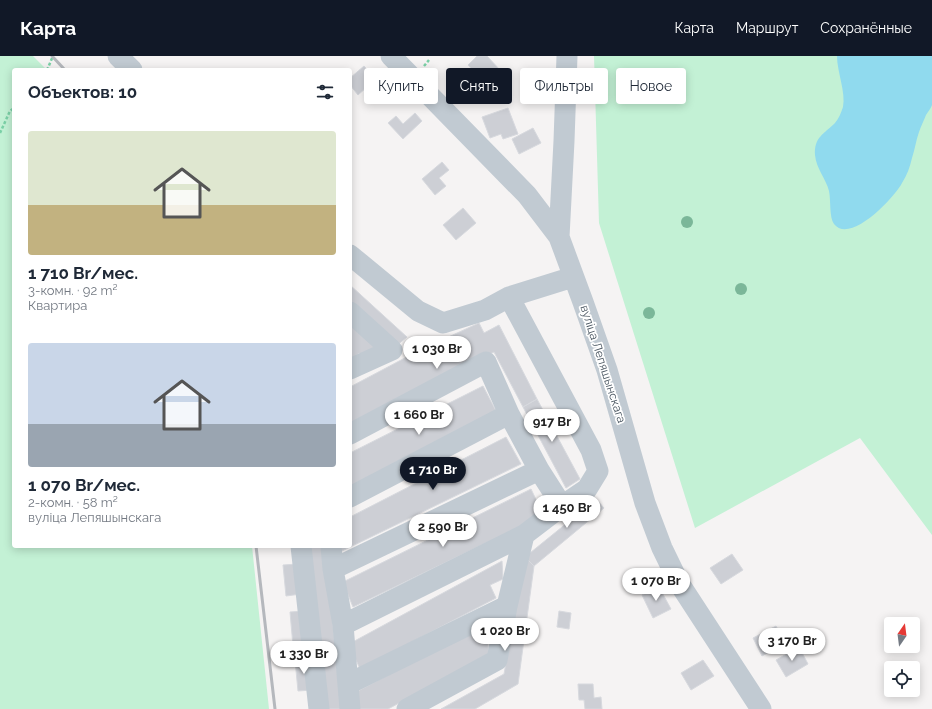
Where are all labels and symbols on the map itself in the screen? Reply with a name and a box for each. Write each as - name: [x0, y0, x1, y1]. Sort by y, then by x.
- street label: вуліца Лепяшынскага: [577, 303, 629, 425]
- pin: 1 030 Br: [396, 336, 478, 370]
- pin: 1 660 Br: [378, 402, 460, 436]
- pin: 917 Br: [519, 409, 585, 443]
- pin: 1 710 Br: [392, 457, 474, 491]
- pin: 1 450 Br: [526, 495, 608, 529]
- pin: 2 590 Br: [402, 514, 484, 548]
- pin: 1 070 Br: [615, 568, 697, 602]
- north arrow: [884, 617, 920, 653]
- pin: 1 020 Br: [464, 618, 546, 652]
- pin: 3 170 Br: [751, 628, 833, 662]
- pin: 1 330 Br: [263, 641, 345, 675]

